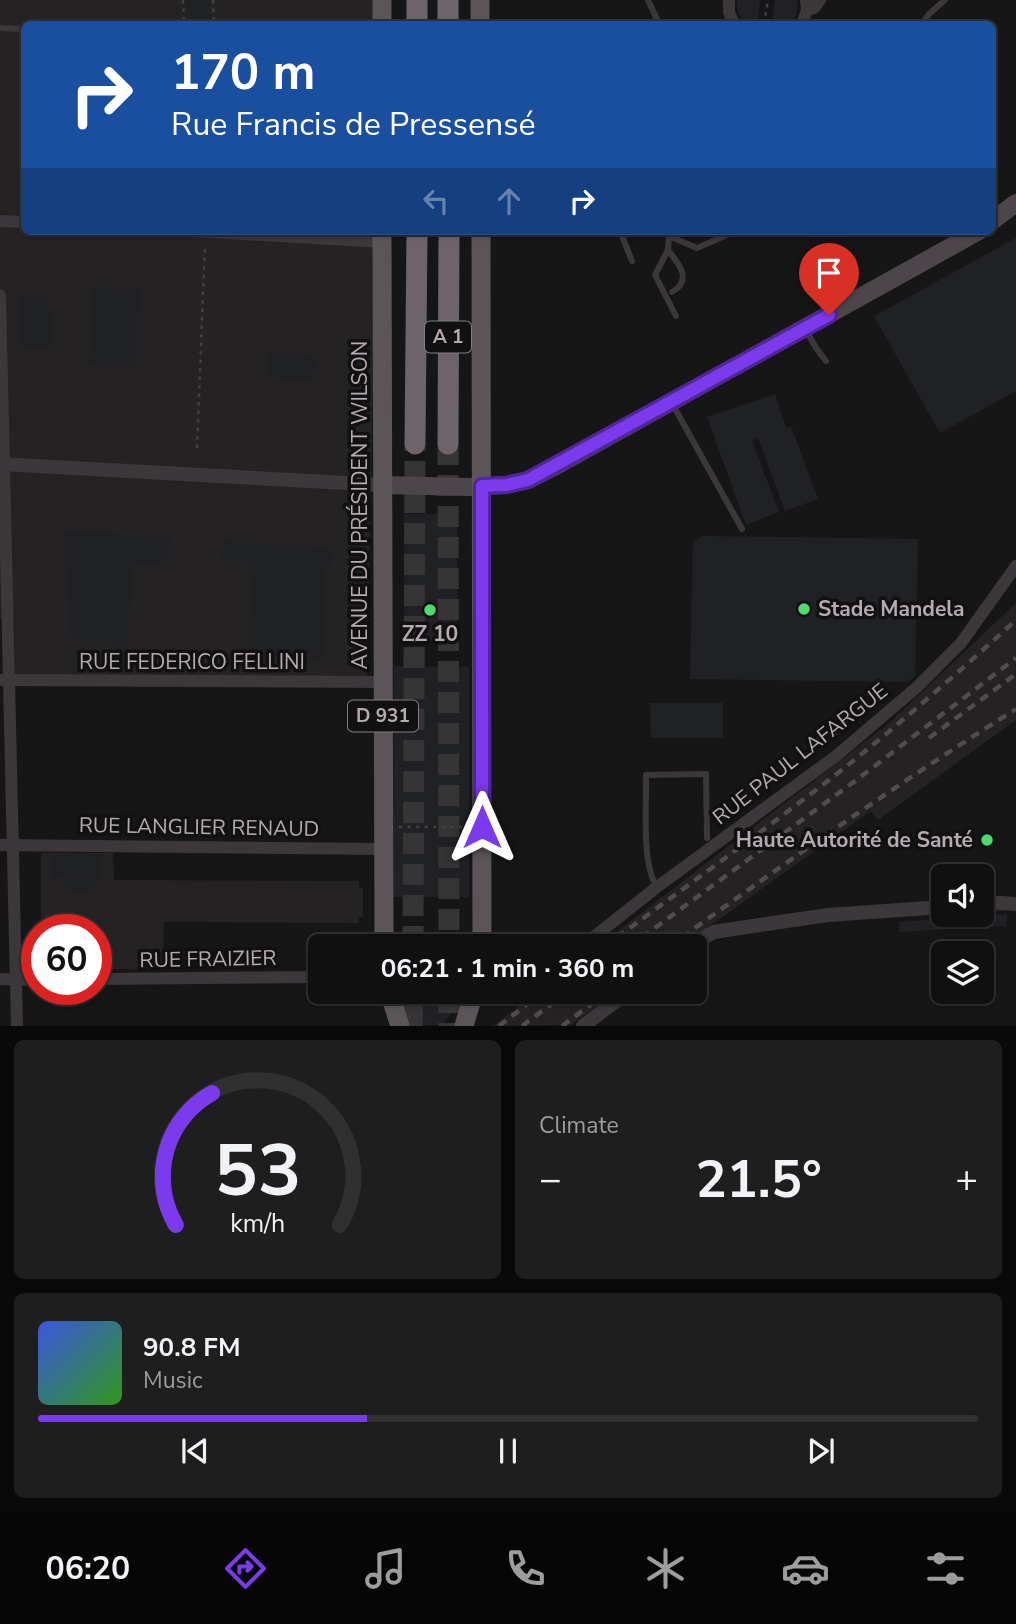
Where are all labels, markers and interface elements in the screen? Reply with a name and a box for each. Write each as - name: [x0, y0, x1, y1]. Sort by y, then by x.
- text: 170 m: [171, 39, 315, 106]
- icon: right: [56, 49, 147, 140]
- text: Rue Francis de Pressensé: [171, 103, 536, 146]
- icon: left: [417, 182, 455, 220]
- icon: ahead: [490, 182, 528, 220]
- icon: right: [563, 182, 601, 220]
- pin: [799, 243, 859, 315]
- icon: arrive: [810, 254, 848, 292]
- road number: A 1: [425, 322, 471, 352]
- street label: AVENUE DU PRÉSIDENT WILSON: [346, 341, 374, 669]
- place label: Stade Mandela: [818, 595, 965, 623]
- marker: Stade Mandela: [796, 601, 812, 617]
- marker: ZZ 10: [422, 602, 438, 618]
- place label: ZZ 10: [402, 620, 458, 648]
- street label: RUE FEDERICO FELLINI: [79, 648, 305, 676]
- street label: RUE PAUL LAFARGUE: [707, 677, 893, 831]
- road number: D 931: [348, 701, 418, 732]
- position arrow: [445, 790, 519, 864]
- street label: RUE LANGLIER RENAUD: [79, 811, 319, 843]
- place label: Haute Autorité de Santé: [736, 826, 973, 854]
- marker: Haute Autorité de Santé: [979, 832, 995, 848]
- map controls: [931, 864, 994, 1004]
- button: sound: [931, 864, 994, 927]
- speed limit sign: 60: [21, 914, 112, 1005]
- button: layers: [931, 941, 994, 1004]
- street label: RUE FRAIZIER: [139, 944, 277, 974]
- text: 06:21 · 1 min · 360 m: [381, 951, 634, 986]
- text: Climate: [539, 1110, 619, 1141]
- text: 53: [214, 1122, 301, 1222]
- text: 21.5°: [695, 1144, 822, 1215]
- text: −: [539, 1154, 562, 1205]
- text: +: [955, 1154, 978, 1205]
- text: km/h: [230, 1207, 285, 1241]
- text: 90.8 FM: [143, 1330, 240, 1365]
- text: Music: [143, 1365, 203, 1396]
- icon: previous: [176, 1432, 214, 1470]
- icon: pause: [489, 1432, 527, 1470]
- icon: next: [802, 1432, 840, 1470]
- icon: directions: [221, 1544, 270, 1593]
- icon: music: [361, 1544, 410, 1593]
- icon: phone: [501, 1544, 550, 1593]
- icon: climate: [641, 1544, 690, 1593]
- icon: car: [781, 1544, 830, 1593]
- icon: filters: [921, 1544, 970, 1593]
- text: 06:20: [46, 1547, 130, 1590]

